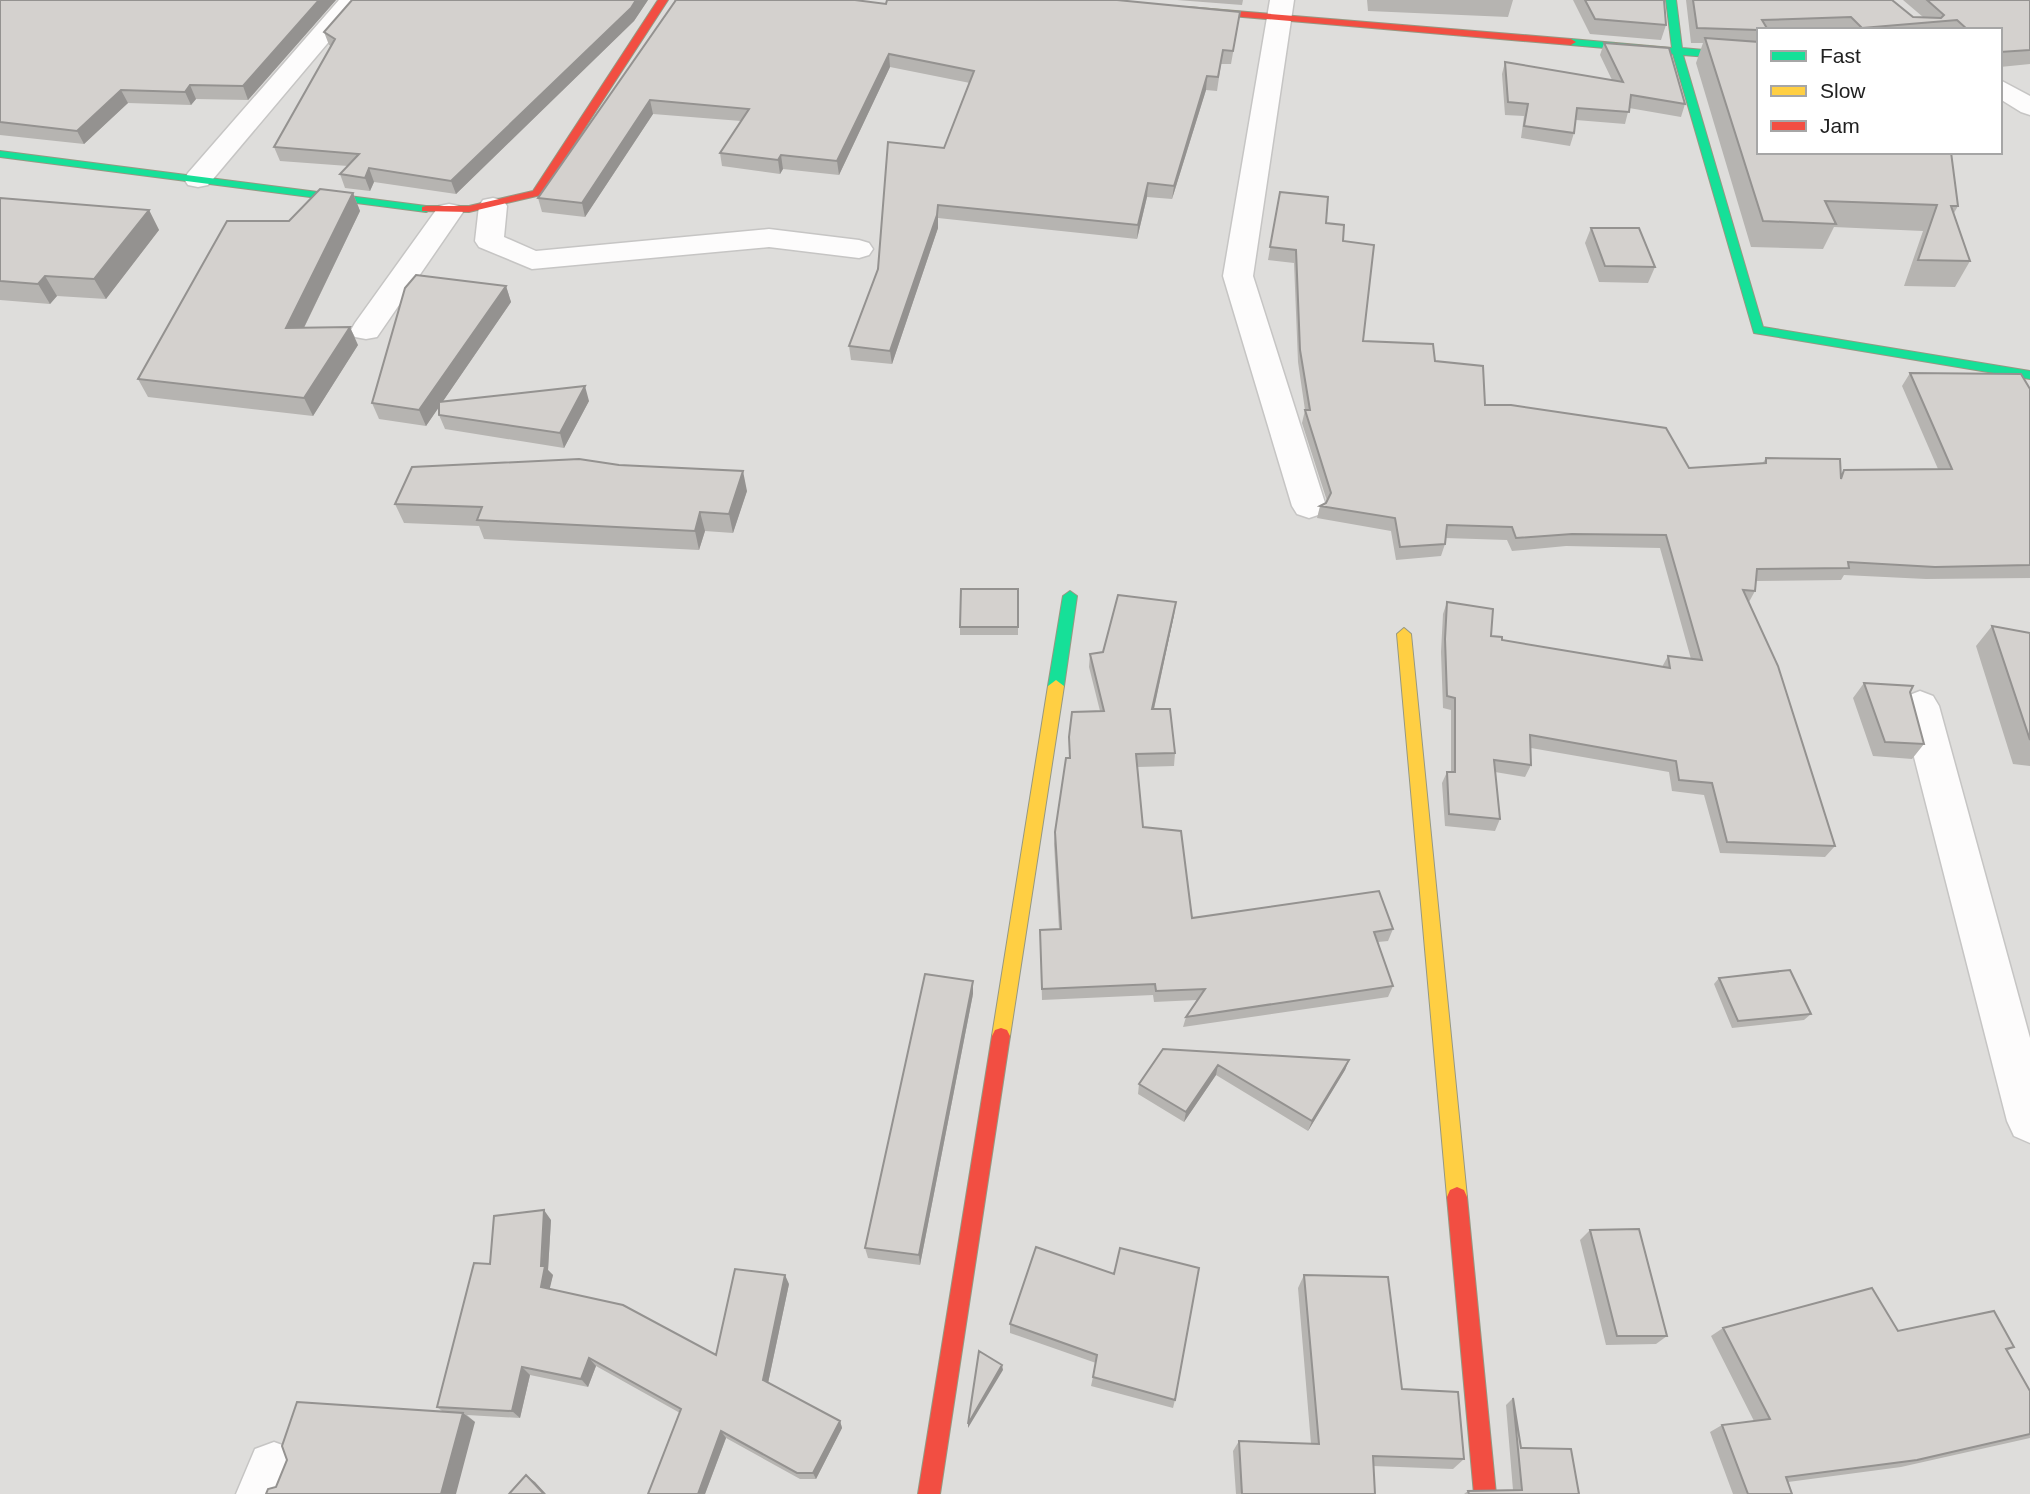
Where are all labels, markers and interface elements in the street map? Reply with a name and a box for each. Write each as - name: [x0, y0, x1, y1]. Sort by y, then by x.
- legend: [1757, 28, 2002, 154]
- text: Fast: [1820, 44, 1861, 67]
- text: Slow: [1820, 79, 1866, 102]
- text: Jam: [1820, 114, 1860, 137]

